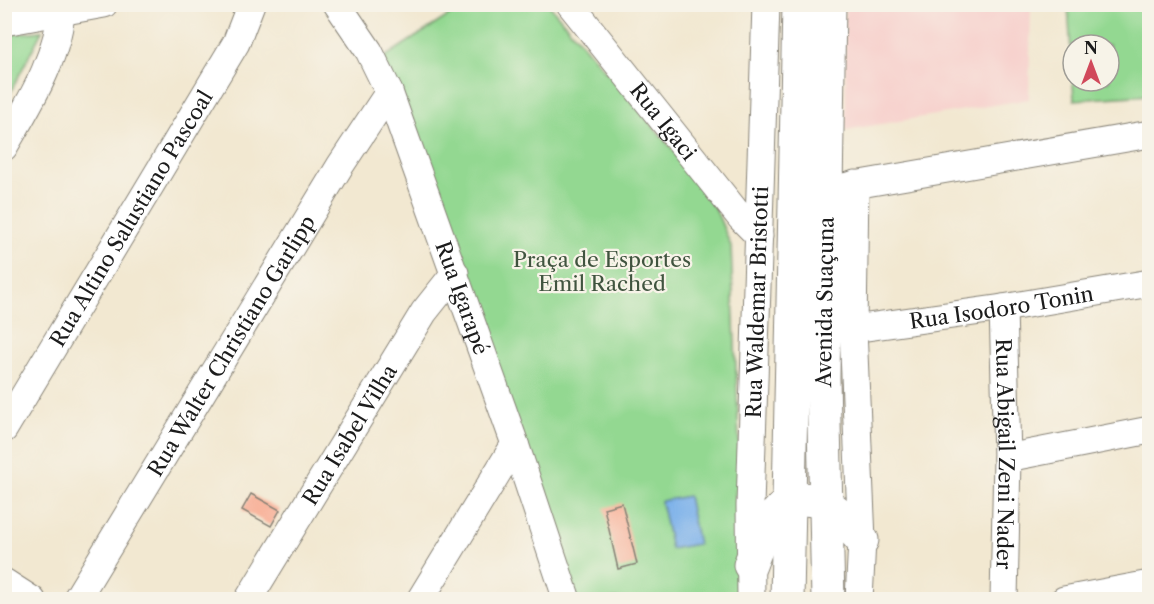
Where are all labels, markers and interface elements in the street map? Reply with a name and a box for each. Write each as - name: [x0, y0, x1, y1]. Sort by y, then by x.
- north arrow: [1061, 33, 1121, 93]
- text: N: [1084, 38, 1098, 58]
- street label: Rua Igaci: [625, 77, 702, 165]
- street label: Rua Altino Salustiano Pascoal: [44, 85, 217, 351]
- street label: Rua Waldemar Bristotti: [740, 186, 773, 419]
- street label: Rua Walter Christiano Garlipp: [142, 210, 320, 481]
- street label: Avenida Suaçuna: [810, 216, 838, 389]
- street label: Rua Igarapé: [431, 237, 494, 358]
- park label: Praça de Esportes Emil Rached: [513, 247, 691, 296]
- street label: Rua Isodoro Tonin: [908, 280, 1095, 333]
- street label: Rua Abigail Zeni Nader: [991, 338, 1020, 570]
- street label: Rua Isabel Vilha: [297, 359, 402, 509]

